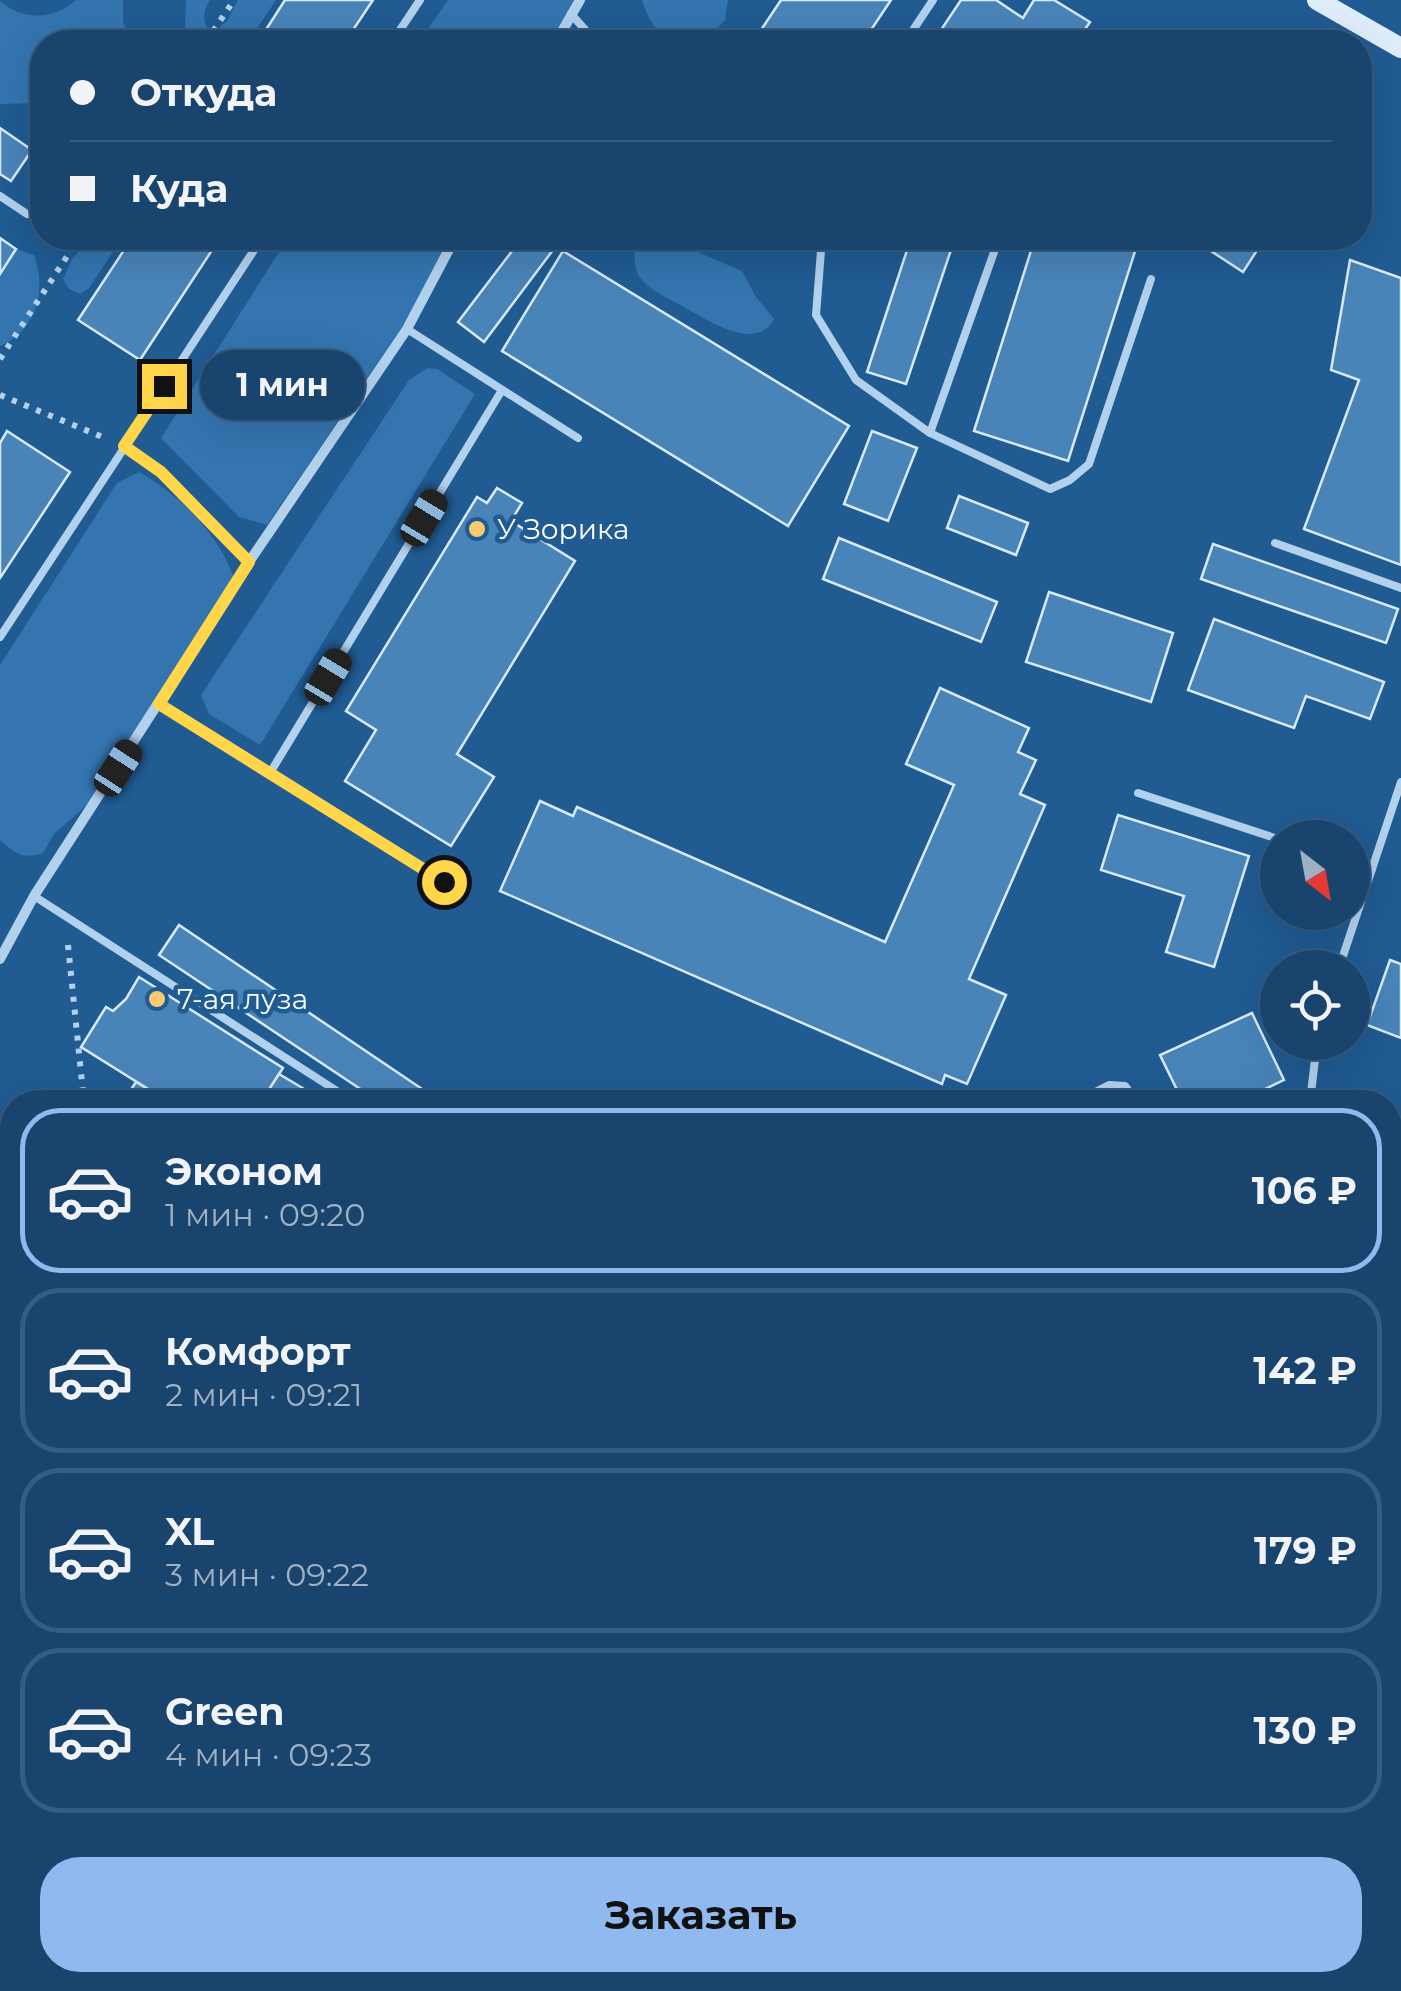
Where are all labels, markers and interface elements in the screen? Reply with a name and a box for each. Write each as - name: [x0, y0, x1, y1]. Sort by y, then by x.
- text: Откуда: [130, 69, 277, 116]
- text: Куда: [130, 165, 228, 212]
- callout: 1 мин: [199, 351, 364, 421]
- route end: [142, 364, 187, 409]
- text: 1 мин: [236, 365, 329, 404]
- car: [396, 485, 452, 551]
- place label: У Зорика: [497, 512, 629, 546]
- marker: У Зорика: [466, 518, 488, 540]
- car: [300, 644, 356, 710]
- car: [89, 735, 147, 801]
- north arrow: [1260, 820, 1370, 930]
- map controls: [1260, 820, 1370, 1060]
- route start: [422, 860, 467, 905]
- button: locate: [1260, 950, 1370, 1060]
- place label: 7-ая луза: [177, 982, 308, 1016]
- marker: 7-ая луза: [146, 988, 168, 1010]
- icon: car: [45, 1146, 135, 1236]
- text: Эконом: [165, 1148, 323, 1195]
- text: 106 ₽: [1252, 1167, 1357, 1214]
- text: 1 мин · 09:20: [165, 1195, 365, 1234]
- icon: car: [45, 1326, 135, 1416]
- text: Комфорт: [165, 1328, 351, 1375]
- text: 142 ₽: [1253, 1347, 1357, 1394]
- text: 2 мин · 09:21: [165, 1375, 362, 1414]
- icon: car: [45, 1506, 135, 1596]
- text: XL: [165, 1508, 214, 1555]
- text: 179 ₽: [1254, 1527, 1357, 1574]
- text: 3 мин · 09:22: [165, 1555, 369, 1594]
- icon: car: [45, 1686, 135, 1776]
- text: Green: [165, 1688, 285, 1735]
- text: 130 ₽: [1254, 1707, 1357, 1754]
- text: 4 мин · 09:23: [165, 1735, 372, 1774]
- button: Заказать: [40, 1857, 1362, 1972]

